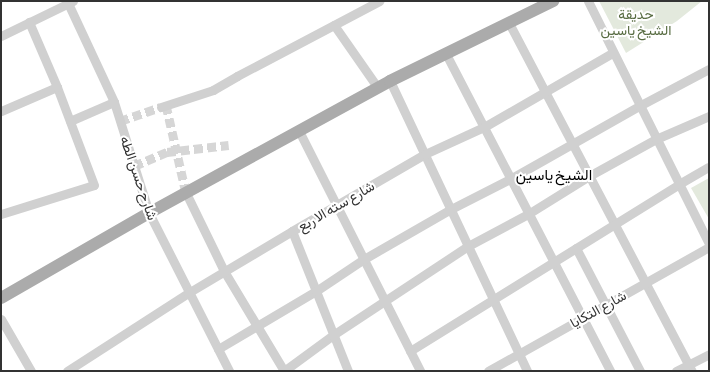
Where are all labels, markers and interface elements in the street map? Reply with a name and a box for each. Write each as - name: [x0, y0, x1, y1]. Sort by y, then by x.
- park label: حديقة الشيخ ياسين: [600, 6, 672, 38]
- street label: شارح حسن الطه: [117, 134, 161, 222]
- district label: الشيخ ياسين: [516, 166, 592, 184]
- street label: شارع سته الا ربع: [295, 177, 377, 235]
- street label: شارع التكايا: [567, 287, 629, 331]

